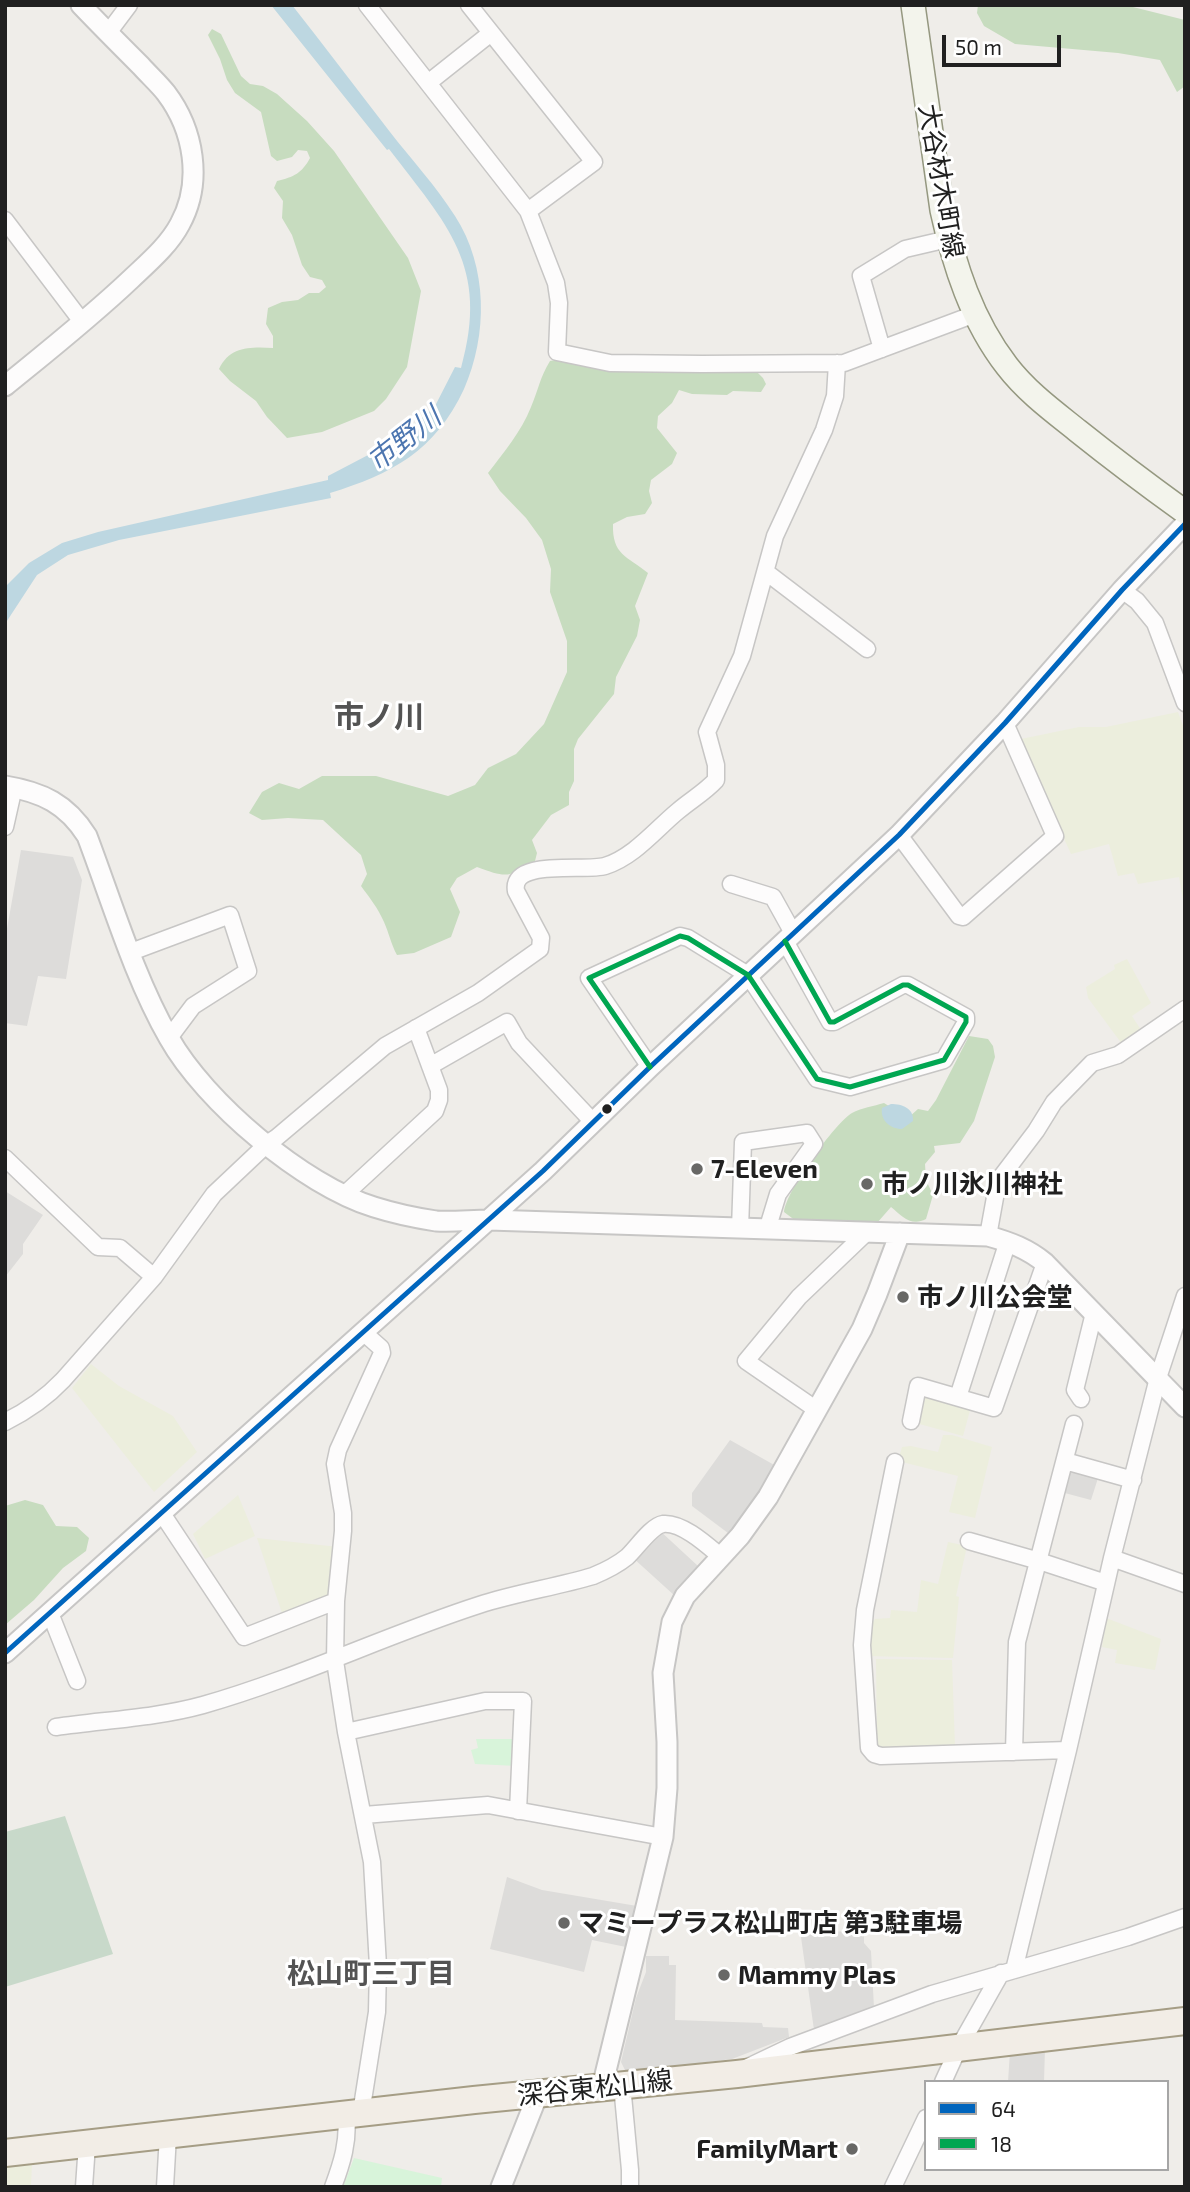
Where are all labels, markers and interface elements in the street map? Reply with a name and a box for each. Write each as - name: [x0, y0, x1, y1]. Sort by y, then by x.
- scale bar: [945, 21, 1064, 65]
- text: 50 m: [955, 34, 1002, 59]
- street label: 大谷材木町線: [912, 101, 970, 261]
- water label: 市野川: [361, 400, 447, 478]
- district label: 市ノ川: [334, 699, 424, 735]
- unlabelled marker: [600, 1102, 614, 1116]
- place label: 7-Eleven: [711, 1153, 818, 1185]
- marker: 7-Eleven: [689, 1161, 705, 1177]
- place label: 市ノ川氷川神社: [881, 1168, 1063, 1200]
- marker: 市ノ川氷川神社: [859, 1176, 875, 1192]
- place label: 市ノ川公会堂: [917, 1281, 1073, 1313]
- marker: 市ノ川公会堂: [895, 1289, 911, 1305]
- place label: マミープラス松山町店 第3駐車場: [578, 1907, 962, 1939]
- marker: マミープラス松山町店 第3駐車場: [556, 1915, 572, 1931]
- district label: 松山町三丁目: [287, 1957, 455, 1991]
- place label: Mammy Plas: [738, 1959, 896, 1991]
- marker: Mammy Plas: [716, 1967, 732, 1983]
- street label: 深谷東松山線: [516, 2064, 674, 2112]
- legend: [924, 2080, 1169, 2171]
- text: 64: [991, 2096, 1016, 2121]
- text: 18: [991, 2131, 1012, 2156]
- place label: FamilyMart: [696, 2133, 838, 2165]
- marker: FamilyMart: [844, 2141, 860, 2157]

